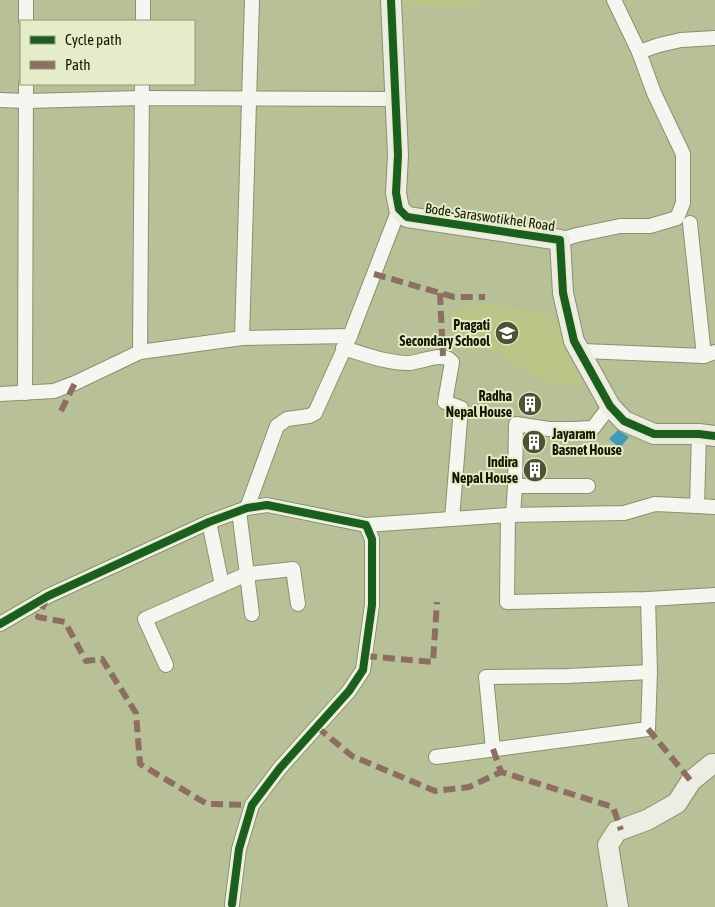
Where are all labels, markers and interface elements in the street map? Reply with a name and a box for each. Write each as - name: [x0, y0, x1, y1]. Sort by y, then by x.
- legend: [20, 20, 195, 85]
- text: Cycle path: [65, 31, 122, 48]
- text: Path: [65, 56, 91, 73]
- street label: Bode-Saraswotikhel Road: [424, 200, 556, 234]
- place label: Pragati Secondary School: [400, 317, 490, 349]
- school or university icon: Pragati Secondary School: [494, 320, 520, 346]
- place label: Radha Nepal House: [446, 388, 512, 420]
- building icon: Radha Nepal House: [517, 391, 543, 417]
- place label: Jayaram Basnet House: [551, 426, 622, 458]
- building icon: Jayaram Basnet House: [521, 429, 547, 455]
- place label: Indira Nepal House: [452, 454, 518, 486]
- building icon: Indira Nepal House: [522, 457, 548, 483]

